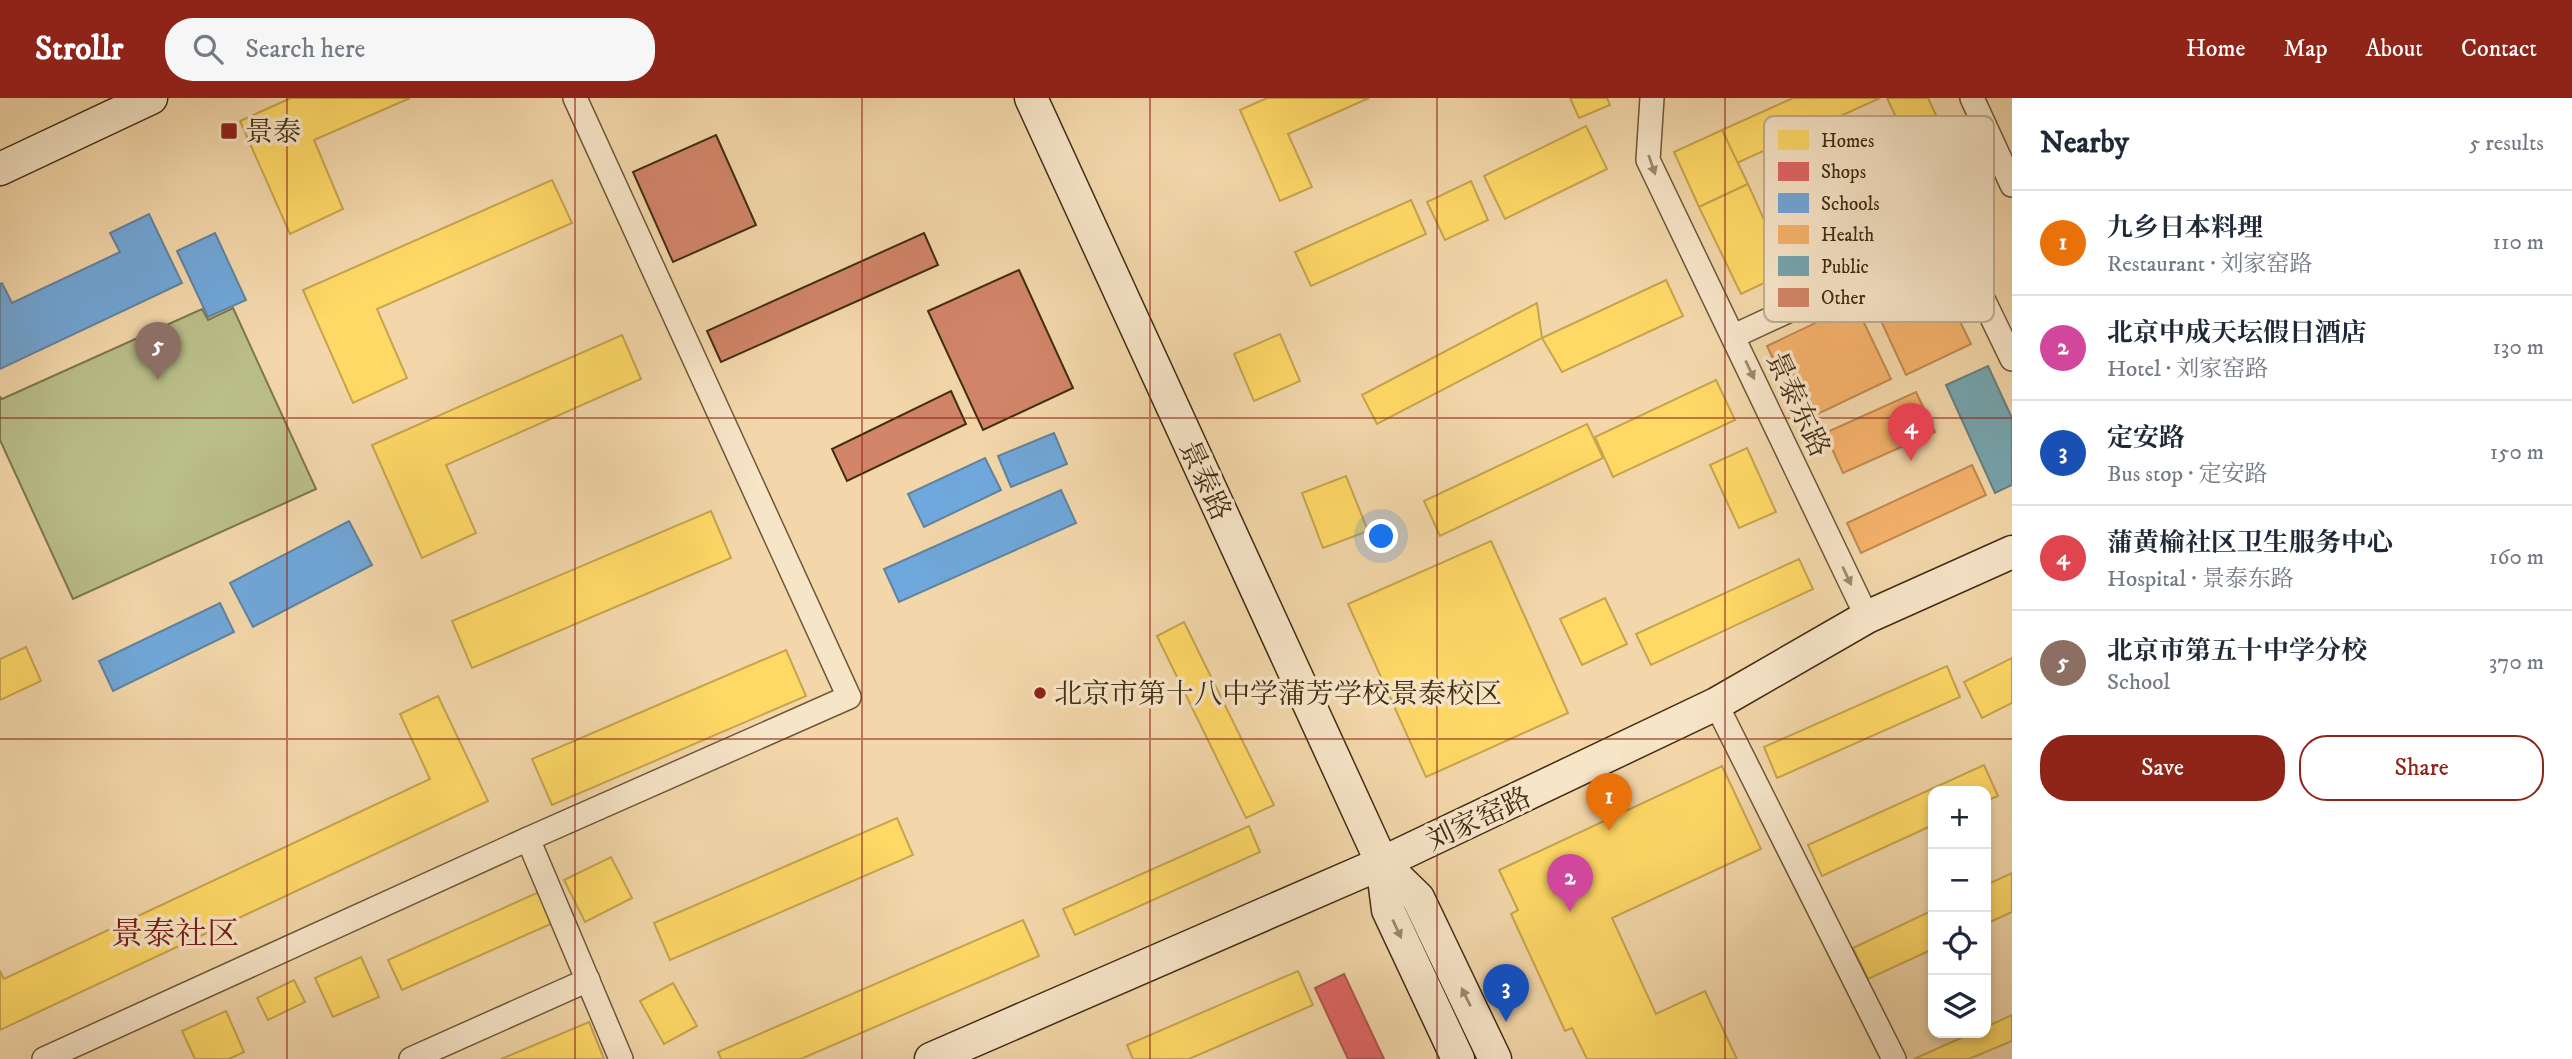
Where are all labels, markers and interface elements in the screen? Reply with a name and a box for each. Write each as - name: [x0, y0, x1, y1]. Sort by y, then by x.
- search box: [165, 18, 655, 81]
- text: Strollr: [35, 29, 123, 70]
- icon: search: [189, 30, 227, 68]
- text: Search here: [245, 33, 365, 66]
- text: Home: [2186, 34, 2245, 64]
- text: Map: [2283, 34, 2328, 64]
- text: About: [2366, 34, 2423, 64]
- text: Contact: [2461, 34, 2537, 64]
- place label: 景泰: [245, 115, 301, 150]
- legend: [1764, 116, 1994, 322]
- marker: 景泰: [219, 121, 239, 141]
- text: Nearby: [2040, 125, 2129, 162]
- text: 5 results: [2469, 129, 2544, 158]
- text: Homes: [1821, 130, 1874, 153]
- one-way arrow: [1647, 155, 1658, 176]
- text: Shops: [1821, 161, 1866, 184]
- text: Schools: [1821, 193, 1880, 216]
- text: 九乡日本料理: [2107, 212, 2263, 245]
- text: Health: [1821, 224, 1874, 247]
- text: 1: [2059, 228, 2067, 257]
- text: 110 m: [2493, 228, 2544, 257]
- text: Restaurant · 刘家窑路: [2107, 250, 2313, 279]
- text: Public: [1821, 256, 1869, 279]
- text: Other: [1821, 287, 1865, 310]
- text: 北京中成天坛假日酒店: [2107, 317, 2367, 350]
- pin: 5: [135, 322, 181, 380]
- text: 2: [2057, 333, 2069, 362]
- text: 130 m: [2492, 333, 2544, 362]
- street label: 景泰东路: [1758, 346, 1837, 463]
- text: Hotel · 刘家窑路: [2107, 355, 2268, 384]
- one-way arrow: [1744, 360, 1756, 380]
- pin: 4: [1888, 403, 1934, 461]
- text: 定安路: [2107, 422, 2185, 455]
- street label: 景泰路: [1171, 435, 1238, 526]
- text: 3: [2059, 438, 2067, 467]
- text: 150 m: [2490, 438, 2544, 467]
- text: Bus stop · 定安路: [2107, 460, 2267, 489]
- your location: [1364, 519, 1398, 553]
- text: 蒲黄榆社区卫生服务中心: [2107, 527, 2393, 560]
- text: 4: [2056, 543, 2070, 572]
- text: 160 m: [2489, 543, 2544, 572]
- text: Hospital · 景泰东路: [2107, 565, 2294, 594]
- one-way arrow: [1842, 566, 1853, 586]
- text: 北京市第五十中学分校: [2107, 635, 2367, 668]
- text: 5: [2057, 648, 2069, 677]
- text: 370 m: [2489, 648, 2544, 677]
- text: School: [2107, 668, 2170, 697]
- place label: 北京市第十八中学蒲芳学校景泰校区: [1054, 677, 1502, 712]
- marker: 北京市第十八中学蒲芳学校景泰校区: [1032, 685, 1048, 701]
- button: Save: [2040, 735, 2285, 801]
- button: Share: [2299, 735, 2544, 801]
- pin: 1: [1586, 773, 1632, 831]
- street label: 刘家窑路: [1420, 780, 1537, 859]
- map controls: [1928, 786, 1991, 1038]
- button: +: [1928, 786, 1991, 849]
- button: −: [1928, 849, 1991, 912]
- pin: 2: [1547, 854, 1593, 912]
- button: locate: [1928, 912, 1991, 975]
- district label: 景泰社区: [111, 915, 239, 955]
- one-way arrow: [1391, 919, 1403, 939]
- pin: 3: [1483, 964, 1529, 1022]
- button: layers: [1928, 975, 1991, 1038]
- one-way arrow: [1460, 987, 1471, 1007]

